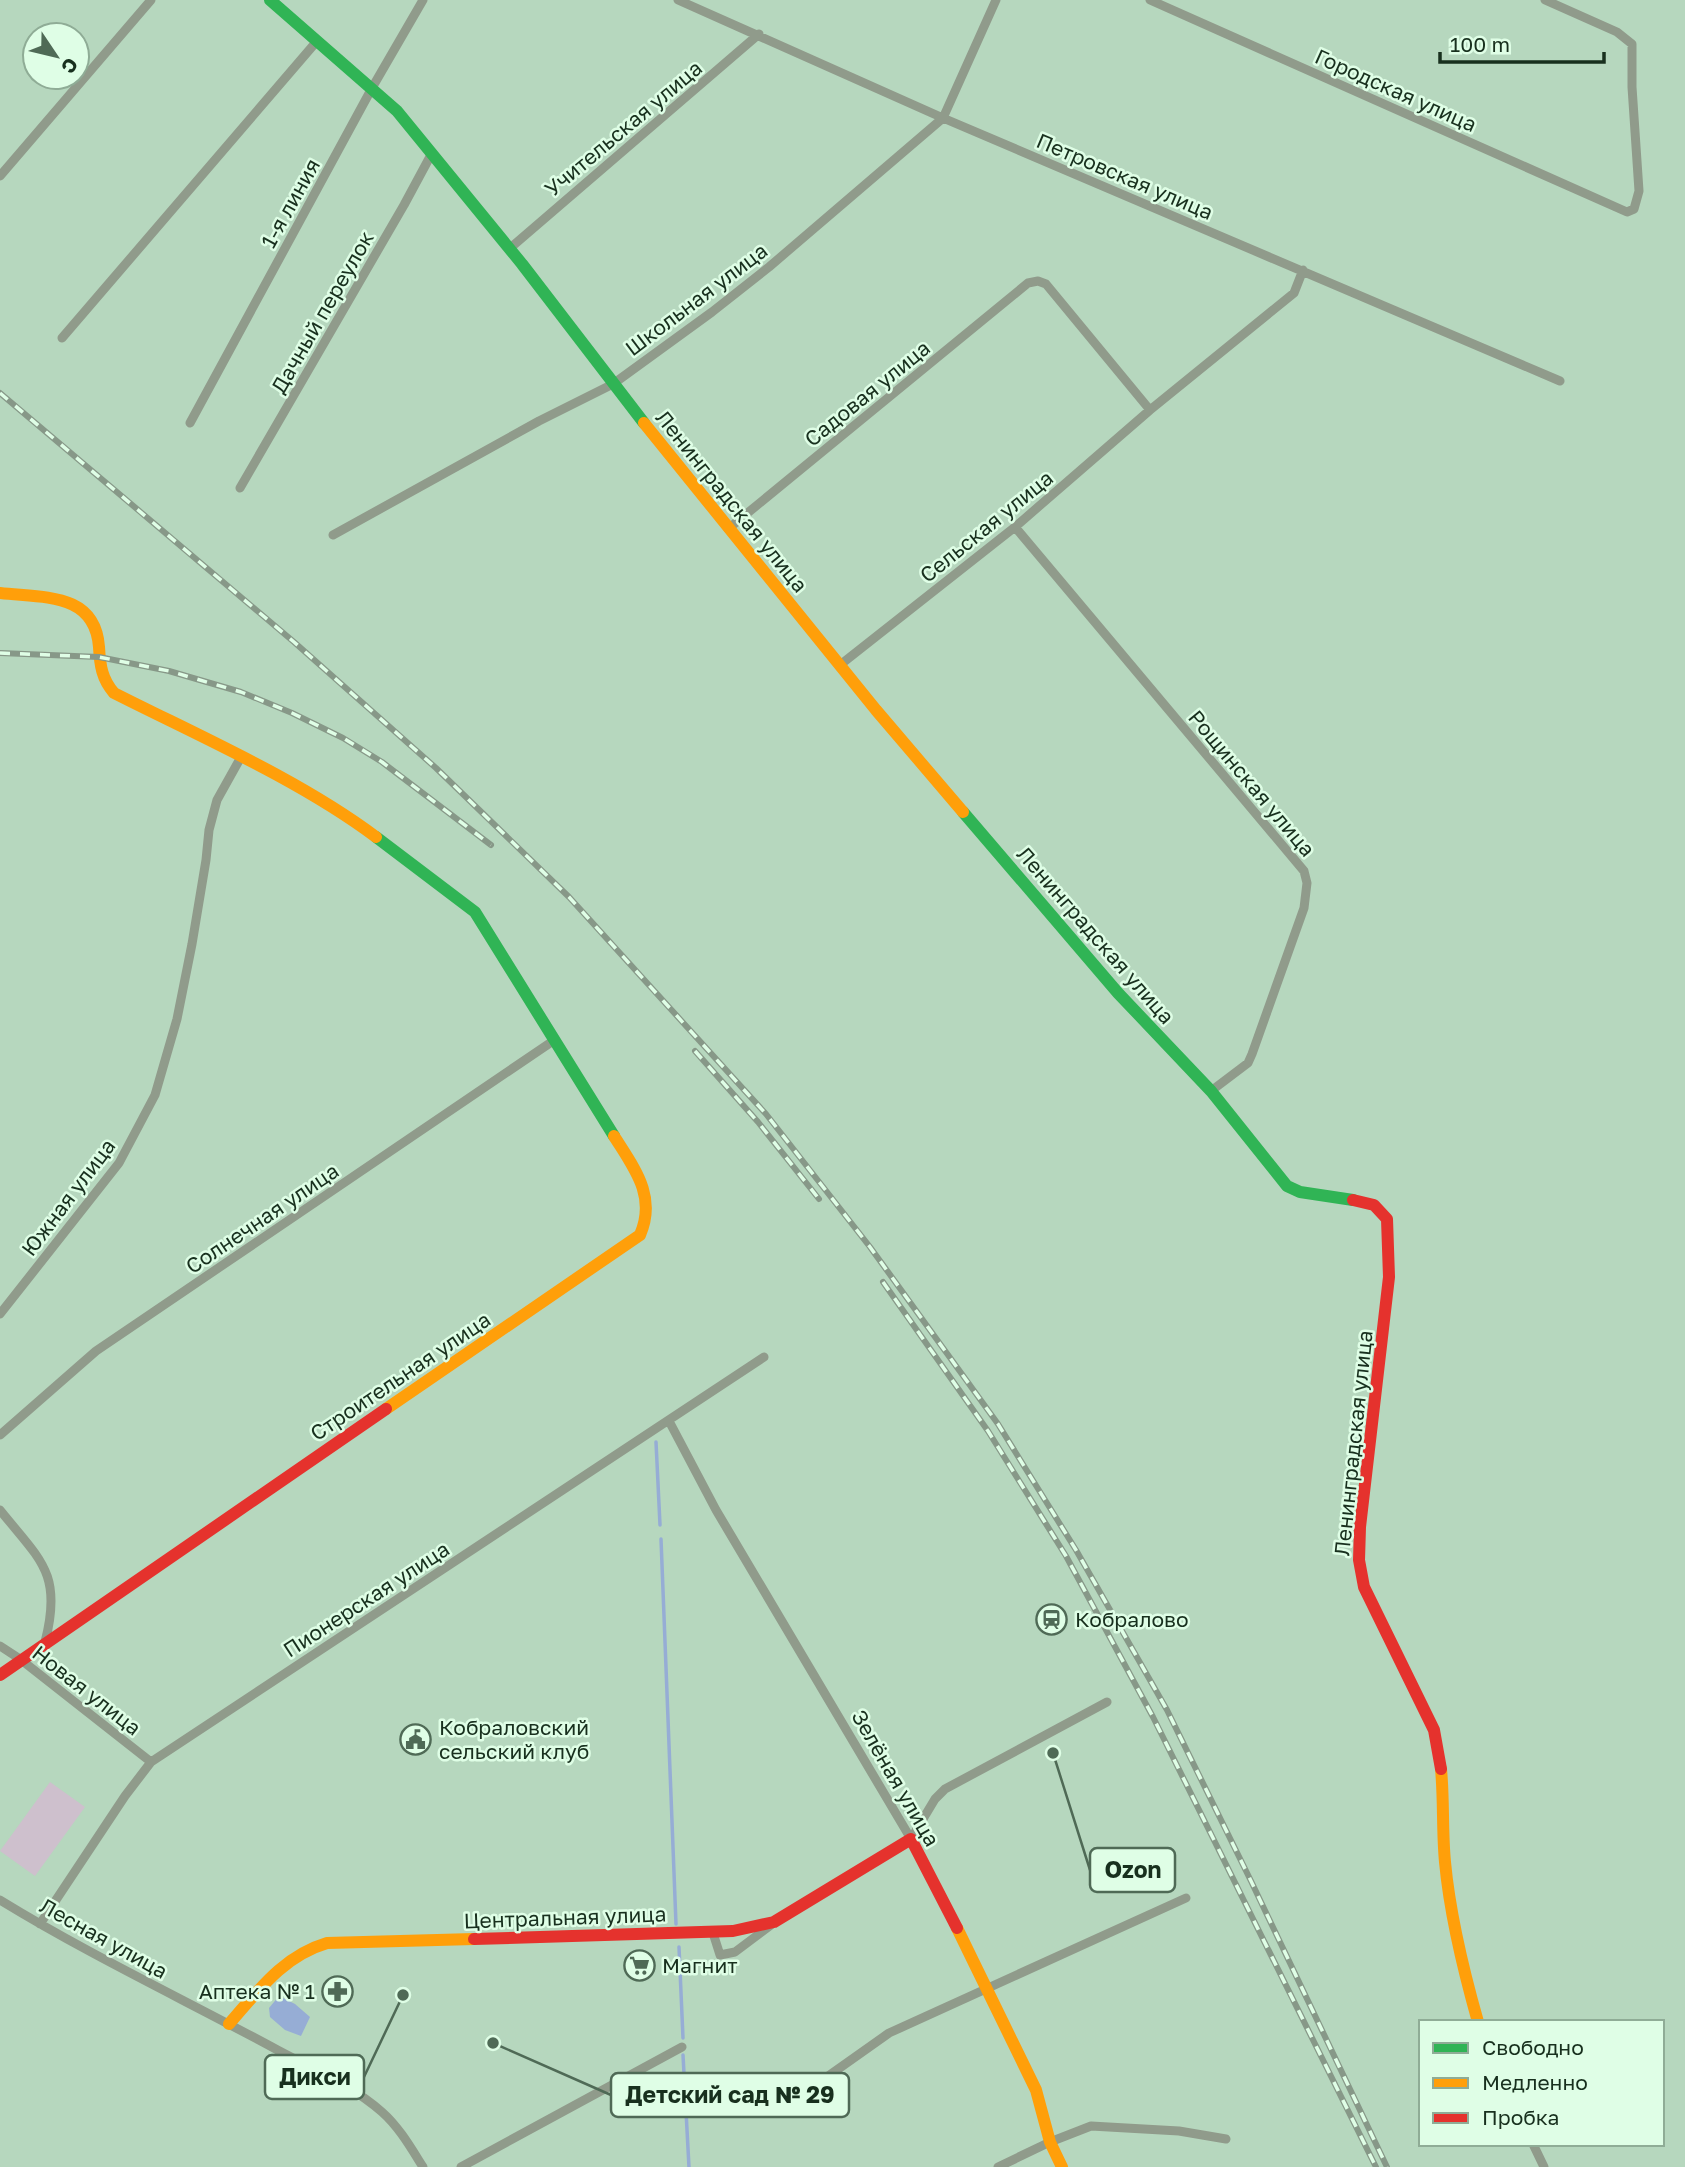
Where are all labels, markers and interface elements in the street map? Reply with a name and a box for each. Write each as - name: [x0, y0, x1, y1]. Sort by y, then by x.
- north arrow: [21, 21, 91, 91]
- scale bar: [1440, 21, 1604, 65]
- text: 100 m: [1450, 31, 1510, 57]
- street label: Городская улица: [1311, 43, 1481, 137]
- text: С: [57, 54, 84, 78]
- street label: Учительская улица: [539, 55, 707, 201]
- street label: Петровская улица: [1033, 127, 1217, 225]
- street label: 1-я линия: [255, 154, 325, 252]
- street label: Дачный переулок: [265, 226, 379, 398]
- street label: Школьная улица: [620, 237, 772, 361]
- street label: Садовая улица: [799, 334, 935, 452]
- street label: Ленинградская улица: [651, 405, 813, 597]
- street label: Сельская улица: [914, 464, 1058, 588]
- street label: Рощинская улица: [1183, 704, 1321, 862]
- street label: Ленинградская улица: [1012, 841, 1180, 1029]
- street label: Южная улица: [16, 1133, 120, 1261]
- street label: Солнечная улица: [181, 1157, 343, 1279]
- street label: Строительная улица: [305, 1306, 495, 1446]
- street label: Ленинградская улица: [1328, 1329, 1378, 1557]
- street label: Пионерская улица: [278, 1536, 454, 1662]
- station icon: Кобралово: [1035, 1602, 1069, 1636]
- place label: Кобралово: [1075, 1606, 1189, 1632]
- street label: Новая улица: [27, 1639, 147, 1741]
- street label: Зелёная улица: [846, 1705, 946, 1851]
- place label: Кобраловский сельский клуб: [439, 1714, 589, 1764]
- public building icon: Кобраловский сельский клуб: [399, 1722, 433, 1756]
- callout: Ozon: [1090, 1848, 1175, 1892]
- text: Ozon: [1105, 1855, 1161, 1883]
- street label: Лесная улица: [36, 1892, 172, 1984]
- street label: Центральная улица: [463, 1900, 667, 1934]
- supermarket icon: Магнит: [622, 1948, 656, 1982]
- place label: Магнит: [662, 1952, 738, 1978]
- pharmacy icon: Аптека № 1: [321, 1974, 355, 2008]
- place label: Аптека № 1: [199, 1978, 315, 2004]
- legend: [1419, 2020, 1664, 2146]
- text: Свободно: [1482, 2034, 1584, 2060]
- callout: Дикси: [265, 2055, 364, 2099]
- text: Дикси: [279, 2062, 351, 2090]
- text: Медленно: [1482, 2069, 1588, 2095]
- callout: Детский сад № 29: [611, 2073, 849, 2117]
- text: Детский сад № 29: [625, 2080, 835, 2108]
- text: Пробка: [1482, 2104, 1560, 2130]

